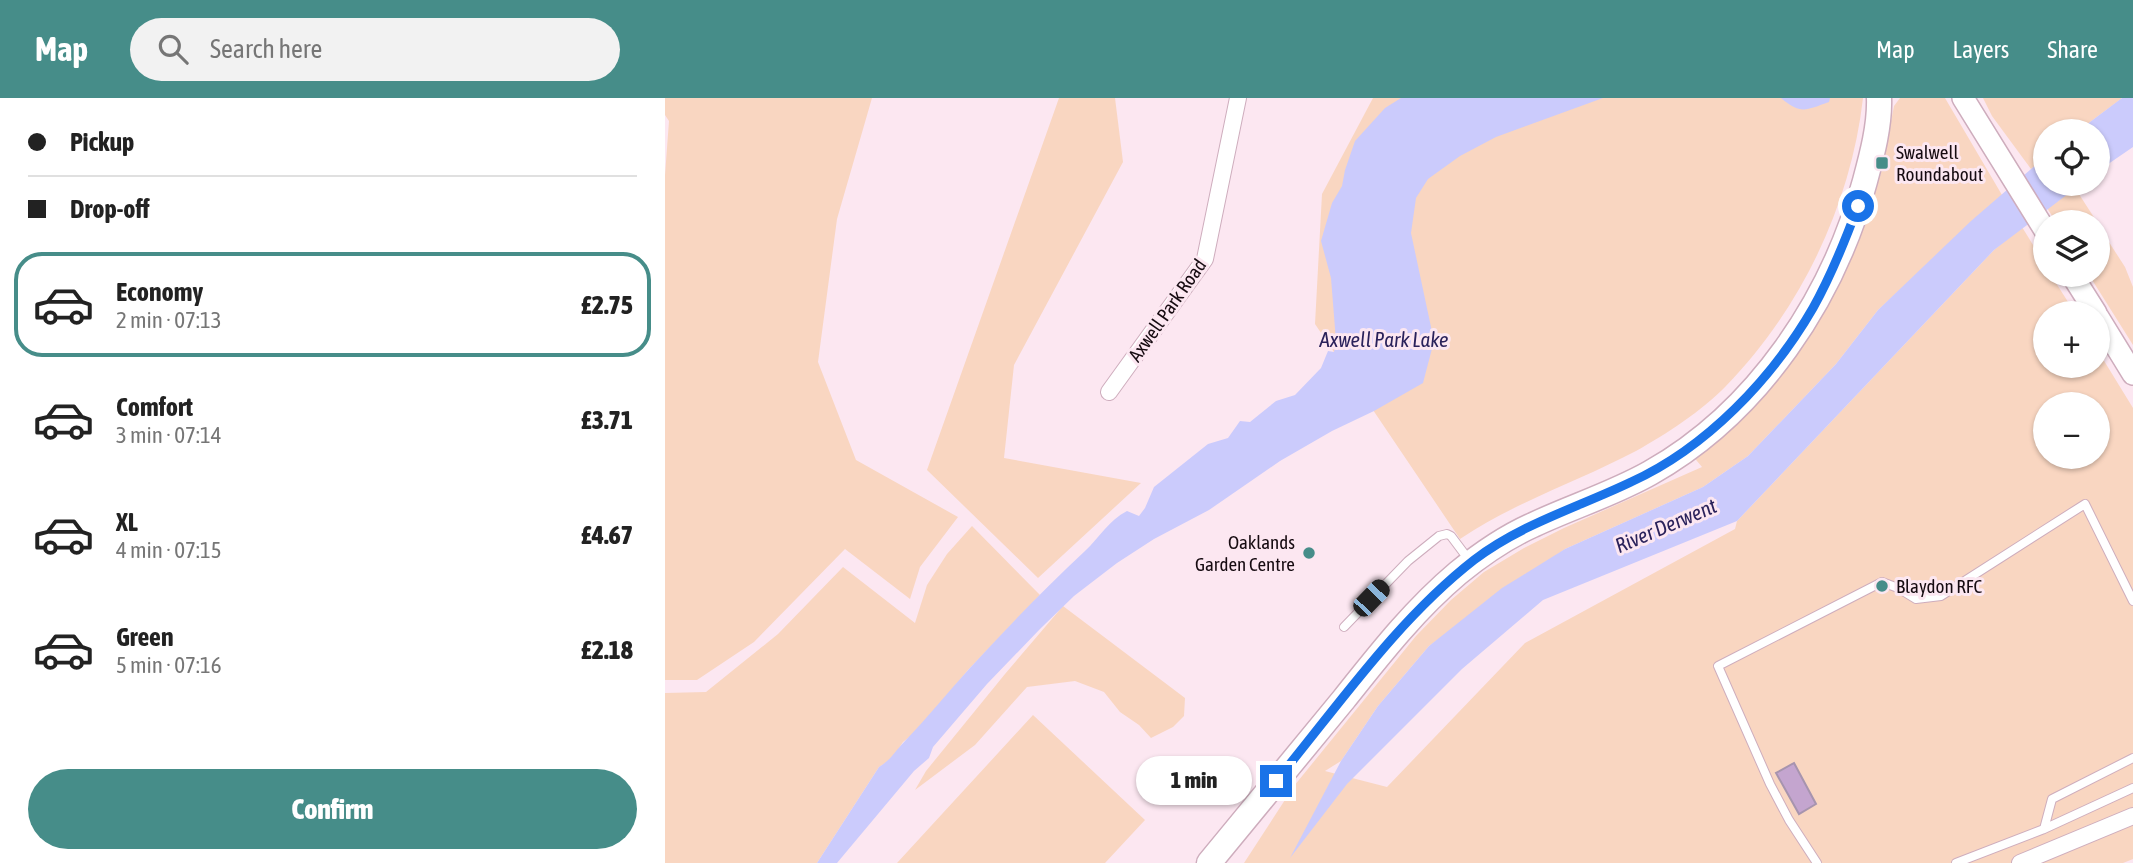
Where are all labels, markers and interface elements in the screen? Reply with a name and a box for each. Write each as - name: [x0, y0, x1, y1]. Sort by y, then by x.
- search box: [130, 18, 620, 81]
- text: Map: [35, 30, 88, 68]
- icon: search: [154, 30, 192, 68]
- text: Search here: [210, 34, 322, 64]
- text: Map: [1876, 36, 1915, 63]
- text: Layers: [1953, 36, 2009, 63]
- text: Share: [2047, 36, 2098, 63]
- map controls: [2033, 119, 2110, 469]
- button: locate: [2033, 119, 2110, 196]
- text: Pickup: [70, 127, 134, 157]
- place label: Swalwell Roundabout: [1896, 141, 1983, 185]
- marker: Swalwell Roundabout: [1874, 155, 1890, 171]
- route start: [1842, 190, 1874, 222]
- text: Drop-off: [70, 194, 150, 224]
- button: layers: [2033, 210, 2110, 287]
- street label: Axwell Park Road: [1124, 255, 1210, 365]
- icon: car: [32, 273, 95, 336]
- text: Economy: [116, 277, 203, 307]
- text: £2.75: [581, 290, 633, 320]
- button: +: [2033, 301, 2110, 378]
- text: 2 min · 07:13: [116, 307, 222, 333]
- water label: Axwell Park Lake: [1318, 327, 1449, 351]
- icon: car: [32, 388, 95, 451]
- text: Comfort: [116, 392, 193, 422]
- button: −: [2033, 392, 2110, 469]
- text: £3.71: [581, 405, 633, 435]
- text: 3 min · 07:14: [116, 422, 222, 448]
- water label: River Derwent: [1611, 493, 1720, 557]
- icon: car: [32, 503, 95, 566]
- text: XL: [116, 507, 138, 537]
- text: £4.67: [581, 520, 633, 550]
- place label: Oaklands Garden Centre: [1195, 531, 1295, 575]
- text: 4 min · 07:15: [116, 537, 222, 563]
- marker: Oaklands Garden Centre: [1301, 545, 1317, 561]
- place label: Blaydon RFC: [1896, 575, 1982, 597]
- car: [1349, 576, 1394, 620]
- marker: Blaydon RFC: [1874, 578, 1890, 594]
- icon: car: [32, 618, 95, 681]
- text: Green: [116, 622, 174, 652]
- text: £2.18: [581, 635, 633, 665]
- text: 5 min · 07:16: [116, 652, 222, 678]
- callout: 1 min: [1136, 756, 1251, 806]
- route end: [1260, 765, 1292, 797]
- text: 1 min: [1171, 767, 1217, 793]
- button: Confirm: [28, 769, 637, 849]

